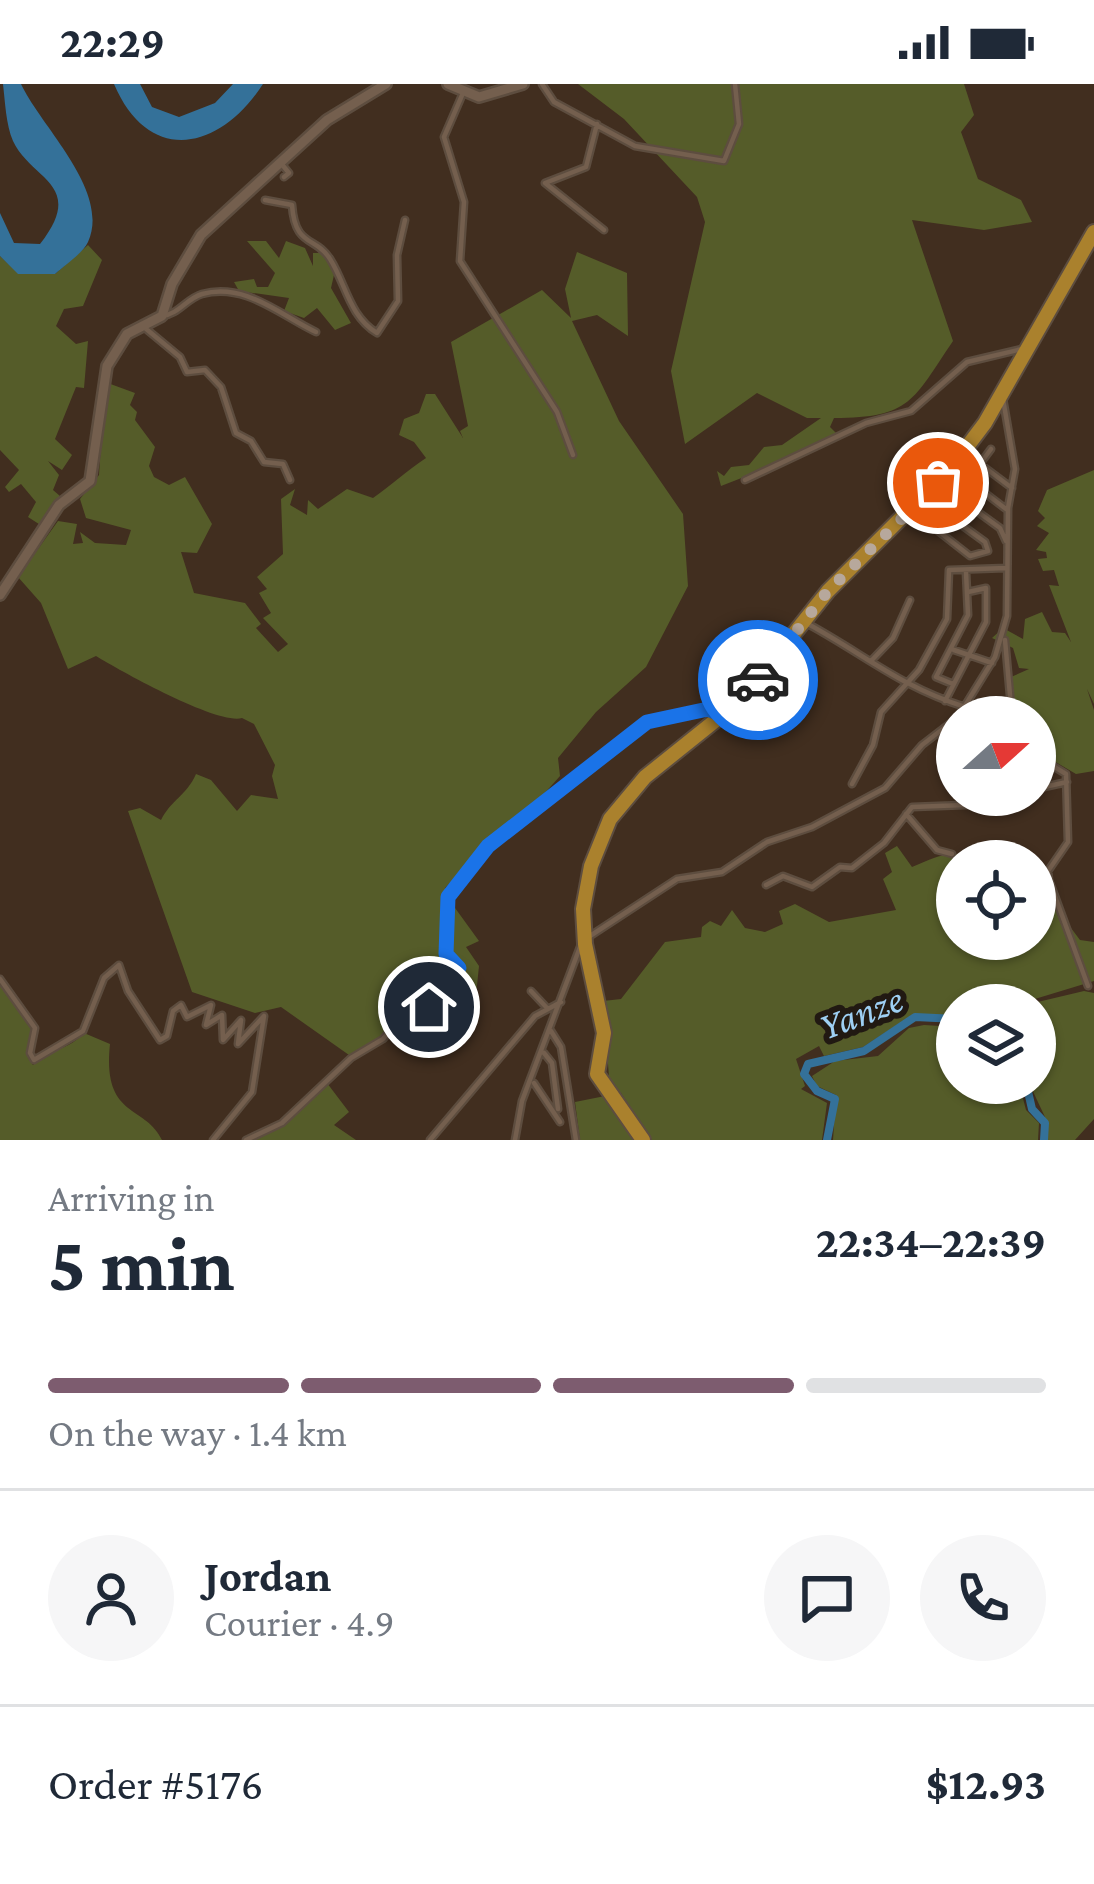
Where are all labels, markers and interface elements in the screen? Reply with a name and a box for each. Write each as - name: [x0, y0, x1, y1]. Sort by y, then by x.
- text: 22:29: [60, 17, 165, 67]
- pin: [887, 432, 989, 534]
- icon: bag: [905, 450, 971, 516]
- courier: [698, 620, 818, 740]
- icon: car: [725, 647, 791, 713]
- north arrow: [936, 696, 1056, 816]
- map controls: [936, 696, 1056, 1104]
- button: locate: [936, 840, 1056, 960]
- pin: [378, 956, 480, 1058]
- icon: home: [396, 974, 462, 1040]
- water label: Yanze: [813, 976, 909, 1047]
- button: layers: [936, 984, 1056, 1104]
- text: Arriving in: [48, 1176, 215, 1219]
- text: 22:34–22:39: [816, 1217, 1046, 1267]
- text: 5 min: [48, 1220, 235, 1307]
- text: On the way · 1.4 km: [48, 1411, 347, 1454]
- button: person: [48, 1535, 174, 1661]
- button: chat: [764, 1535, 890, 1661]
- button: phone: [920, 1535, 1046, 1661]
- text: Jordan: [204, 1551, 331, 1601]
- text: Courier · 4.9: [204, 1601, 395, 1644]
- text: Order #5176: [48, 1759, 263, 1809]
- text: $12.93: [926, 1759, 1046, 1809]

